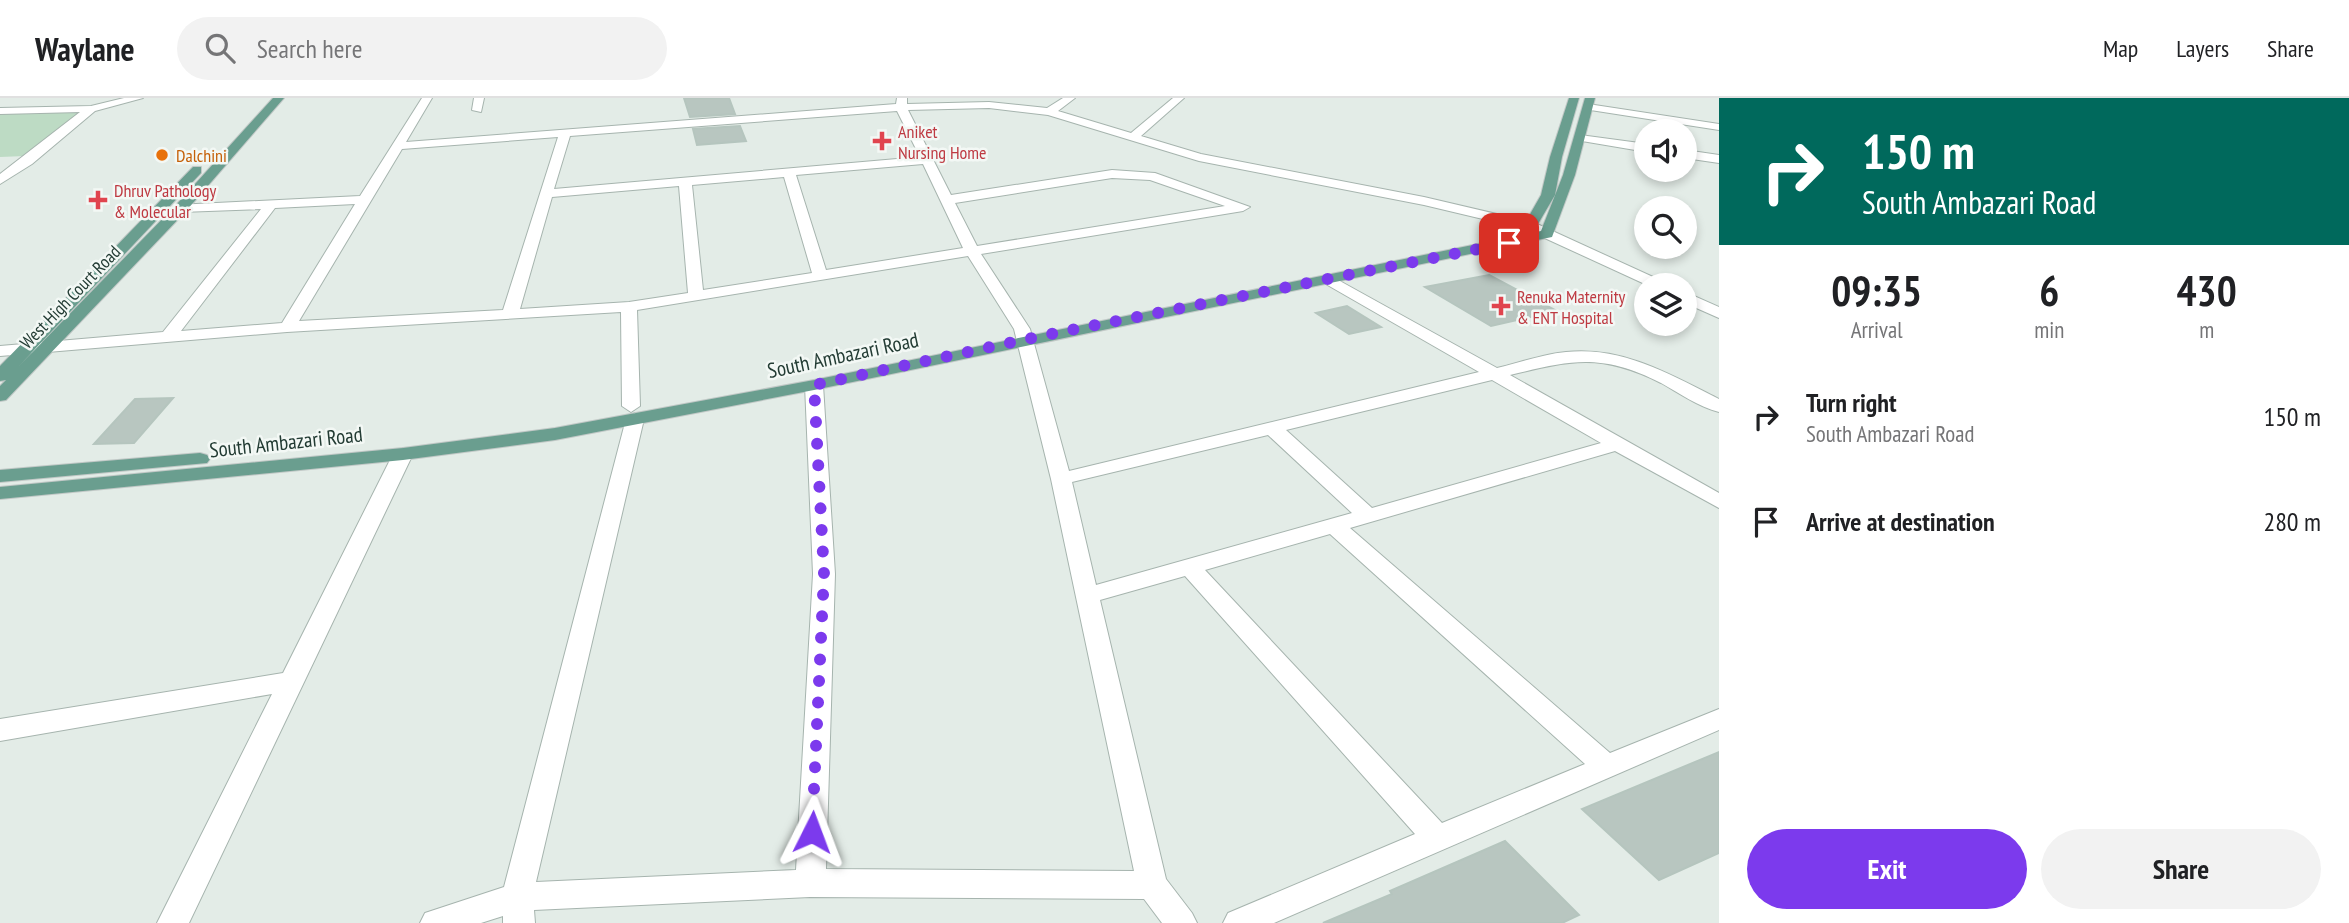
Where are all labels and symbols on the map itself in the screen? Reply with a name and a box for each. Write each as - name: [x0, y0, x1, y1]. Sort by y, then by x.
- place label: Aniket Nursing Home: [898, 120, 987, 164]
- marker: Aniket Nursing Home: [872, 131, 892, 151]
- place label: Dalchini: [176, 144, 227, 167]
- marker: Dalchini: [154, 147, 170, 163]
- place label: Dhruv Pathology & Molecular: [114, 179, 217, 223]
- marker: Dhruv Pathology & Molecular: [88, 190, 108, 210]
- pin: [1479, 213, 1539, 273]
- street label: West High Court Road: [15, 240, 125, 354]
- place label: Renuka Maternity & ENT Hospital: [1517, 285, 1626, 329]
- marker: Renuka Maternity & ENT Hospital: [1491, 296, 1511, 316]
- street label: South Ambazari Road: [765, 326, 921, 384]
- street label: South Ambazari Road: [208, 421, 364, 463]
- position arrow: [775, 795, 849, 869]

